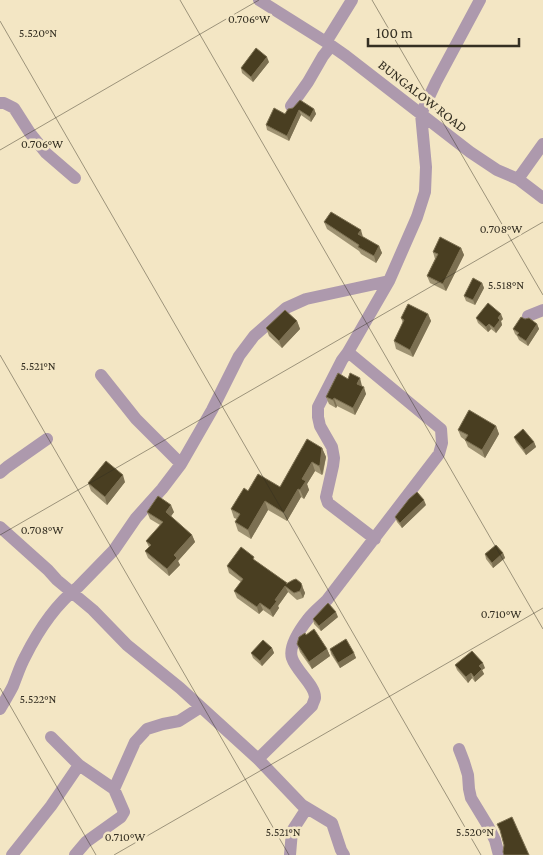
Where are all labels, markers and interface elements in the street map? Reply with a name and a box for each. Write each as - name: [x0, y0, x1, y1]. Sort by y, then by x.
- text: 0.706°W: [228, 12, 270, 26]
- scale bar: [368, 15, 519, 47]
- text: 100 m: [376, 25, 413, 41]
- text: 5.520°N: [19, 26, 57, 40]
- street label: BUNGALOW ROAD: [375, 56, 471, 136]
- text: 0.706°W: [21, 137, 63, 151]
- text: 0.708°W: [480, 222, 522, 236]
- text: 5.518°N: [488, 278, 524, 292]
- text: 5.521°N: [20, 359, 56, 373]
- text: 0.708°W: [21, 523, 63, 537]
- text: 0.710°W: [481, 607, 521, 621]
- text: 5.522°N: [20, 692, 57, 706]
- text: 5.521°N: [265, 825, 301, 839]
- text: 5.520°N: [456, 825, 494, 839]
- text: 0.710°W: [105, 830, 145, 844]

